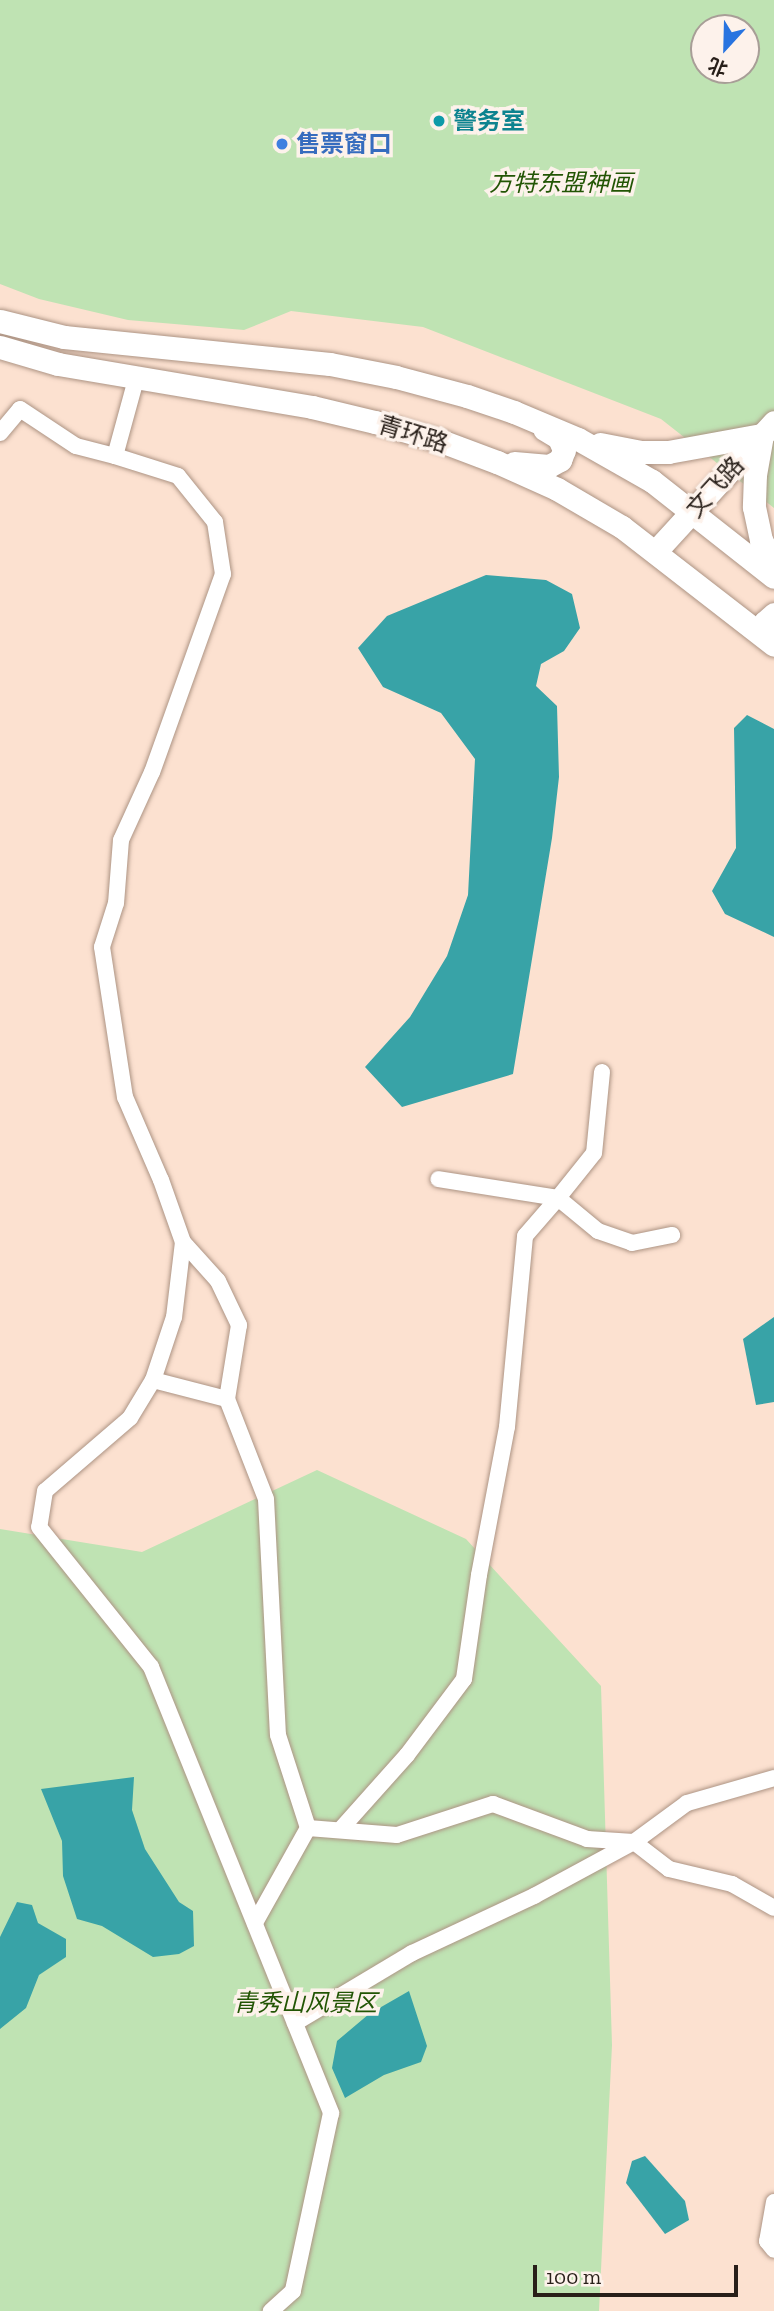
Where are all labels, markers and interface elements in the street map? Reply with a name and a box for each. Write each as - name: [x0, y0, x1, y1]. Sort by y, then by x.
- north arrow: [690, 14, 760, 84]
- text: 北: [705, 53, 731, 81]
- place label: 警务室: [453, 107, 525, 135]
- marker: 警务室: [431, 113, 447, 129]
- place label: 售票窗口: [296, 130, 392, 158]
- marker: 售票窗口: [274, 136, 290, 152]
- park label: 方特东盟神画: [489, 169, 633, 197]
- street label: 青环路: [374, 410, 452, 458]
- street label: 文飞路: [680, 451, 750, 523]
- park label: 青秀山风景区: [233, 1989, 377, 2017]
- scale bar: [536, 2252, 741, 2296]
- text: 100 m: [546, 2264, 601, 2289]

